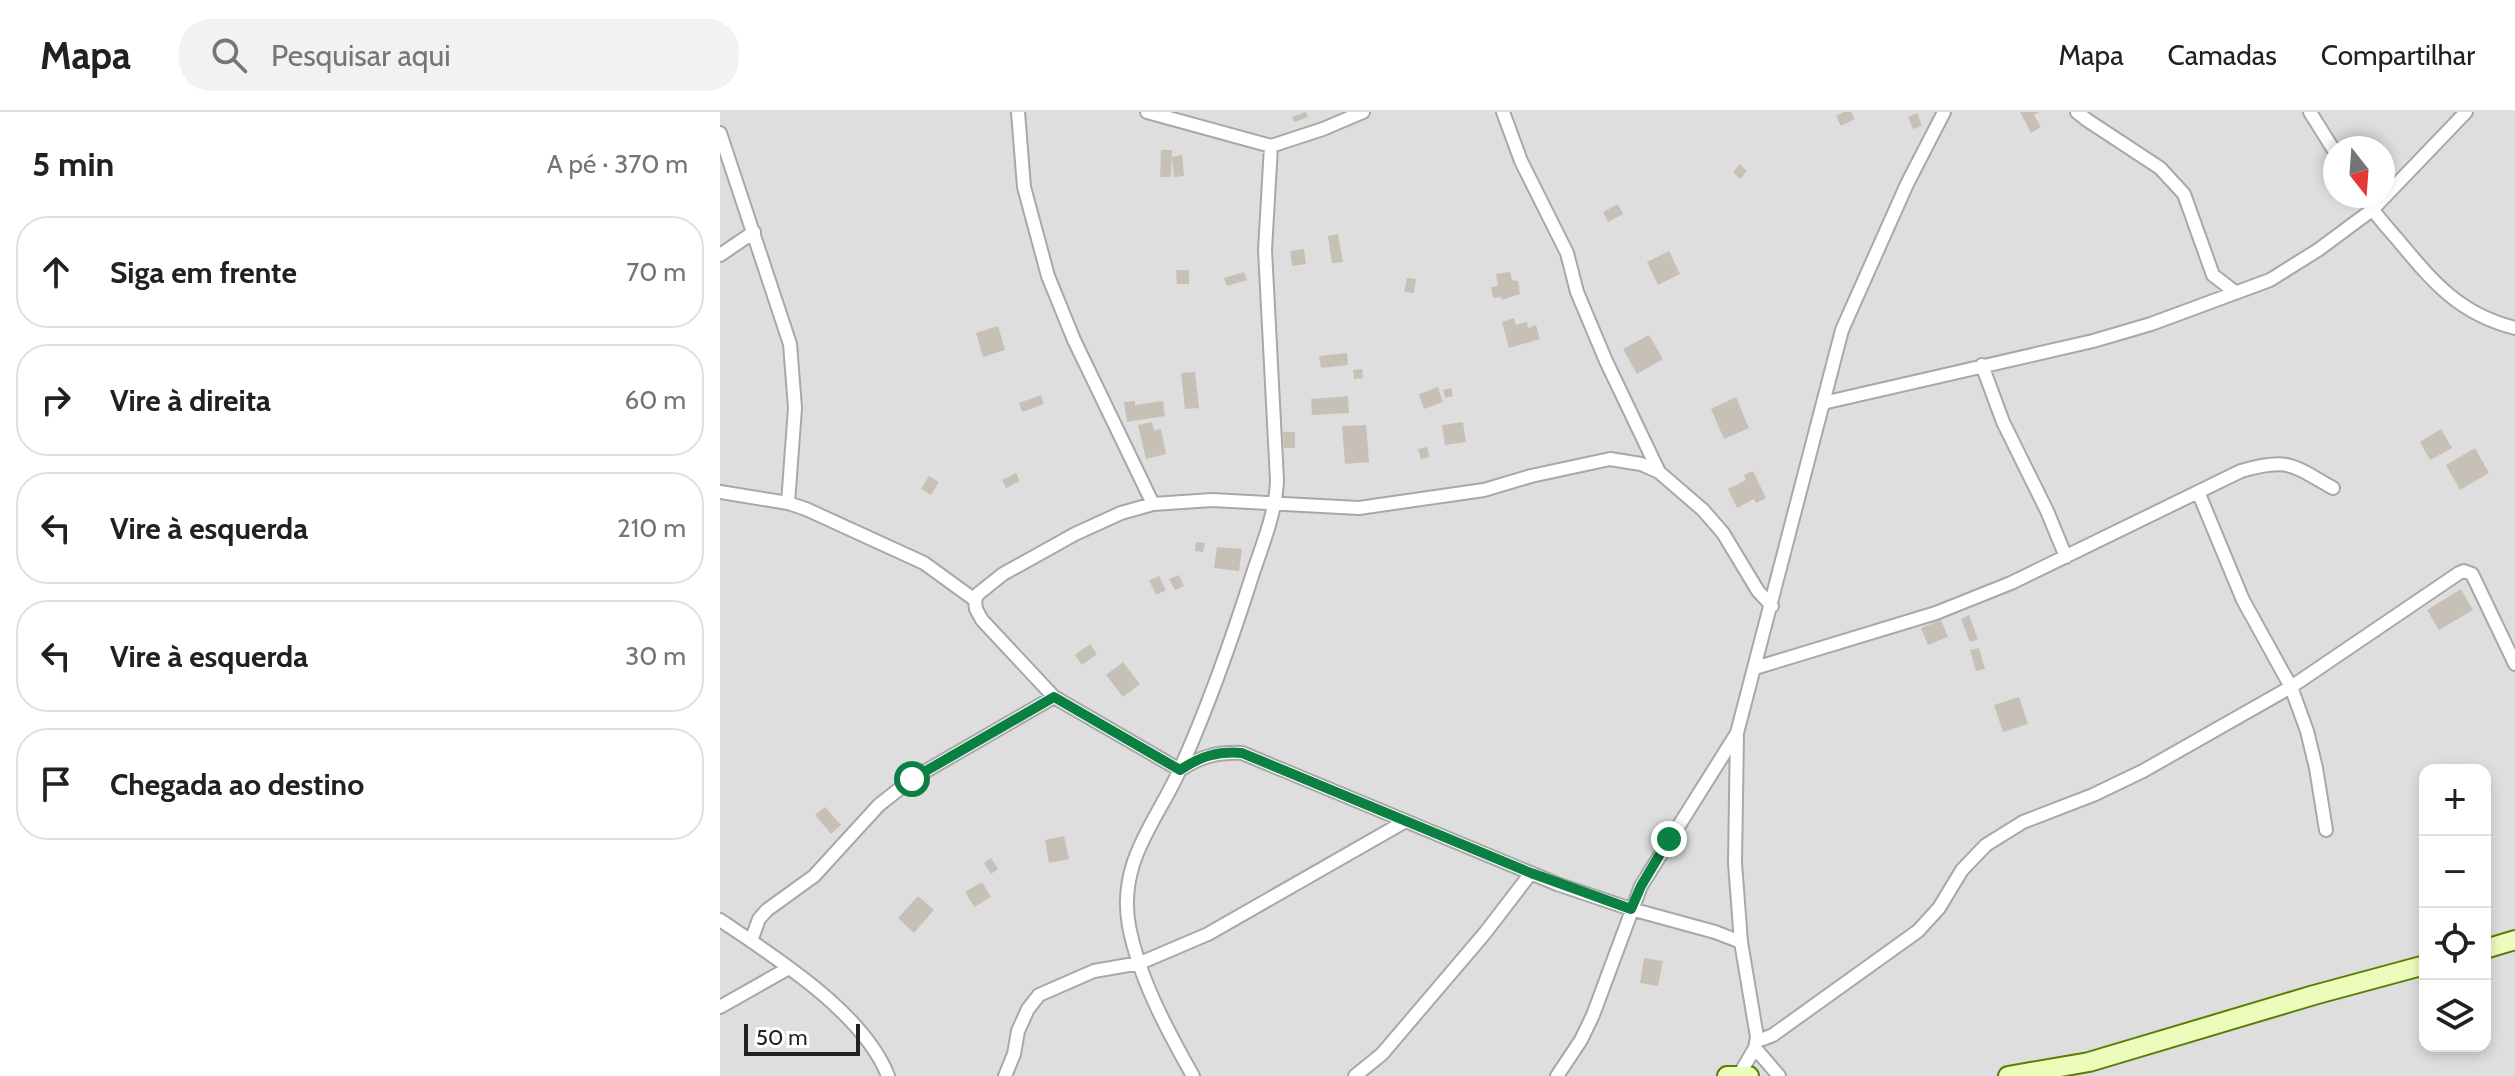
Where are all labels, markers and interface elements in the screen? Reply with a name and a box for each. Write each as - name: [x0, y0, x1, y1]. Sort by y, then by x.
- search box: [179, 19, 739, 91]
- text: Mapa: [40, 32, 131, 79]
- icon: search: [207, 33, 251, 77]
- text: Pesquisar aqui: [271, 37, 451, 74]
- text: Mapa: [2059, 38, 2124, 72]
- text: Camadas: [2168, 38, 2277, 72]
- text: Compartilhar: [2321, 38, 2475, 72]
- north arrow: [2323, 136, 2395, 208]
- text: 5 min: [32, 143, 114, 185]
- text: A pé · 370 m: [547, 148, 688, 180]
- icon: ahead: [34, 250, 78, 294]
- text: Siga em frente: [110, 254, 297, 291]
- text: 70 m: [626, 256, 686, 288]
- icon: right: [34, 378, 78, 422]
- text: Vire à direita: [110, 382, 271, 419]
- text: 60 m: [624, 384, 686, 416]
- icon: left: [34, 506, 78, 550]
- text: Vire à esquerda: [110, 510, 308, 547]
- text: 210 m: [617, 512, 686, 544]
- icon: left: [34, 634, 78, 678]
- text: Vire à esquerda: [110, 638, 308, 675]
- text: 30 m: [625, 640, 686, 672]
- route start: [894, 761, 930, 797]
- icon: arrive: [34, 762, 78, 806]
- map controls: [2419, 764, 2491, 1052]
- button: +: [2419, 764, 2491, 836]
- text: Chegada ao destino: [110, 766, 364, 803]
- route end: [1651, 821, 1687, 857]
- button: −: [2419, 836, 2491, 908]
- button: locate: [2419, 908, 2491, 980]
- button: layers: [2419, 980, 2491, 1052]
- scale bar: [744, 1020, 860, 1056]
- text: 50 m: [756, 1024, 808, 1051]

